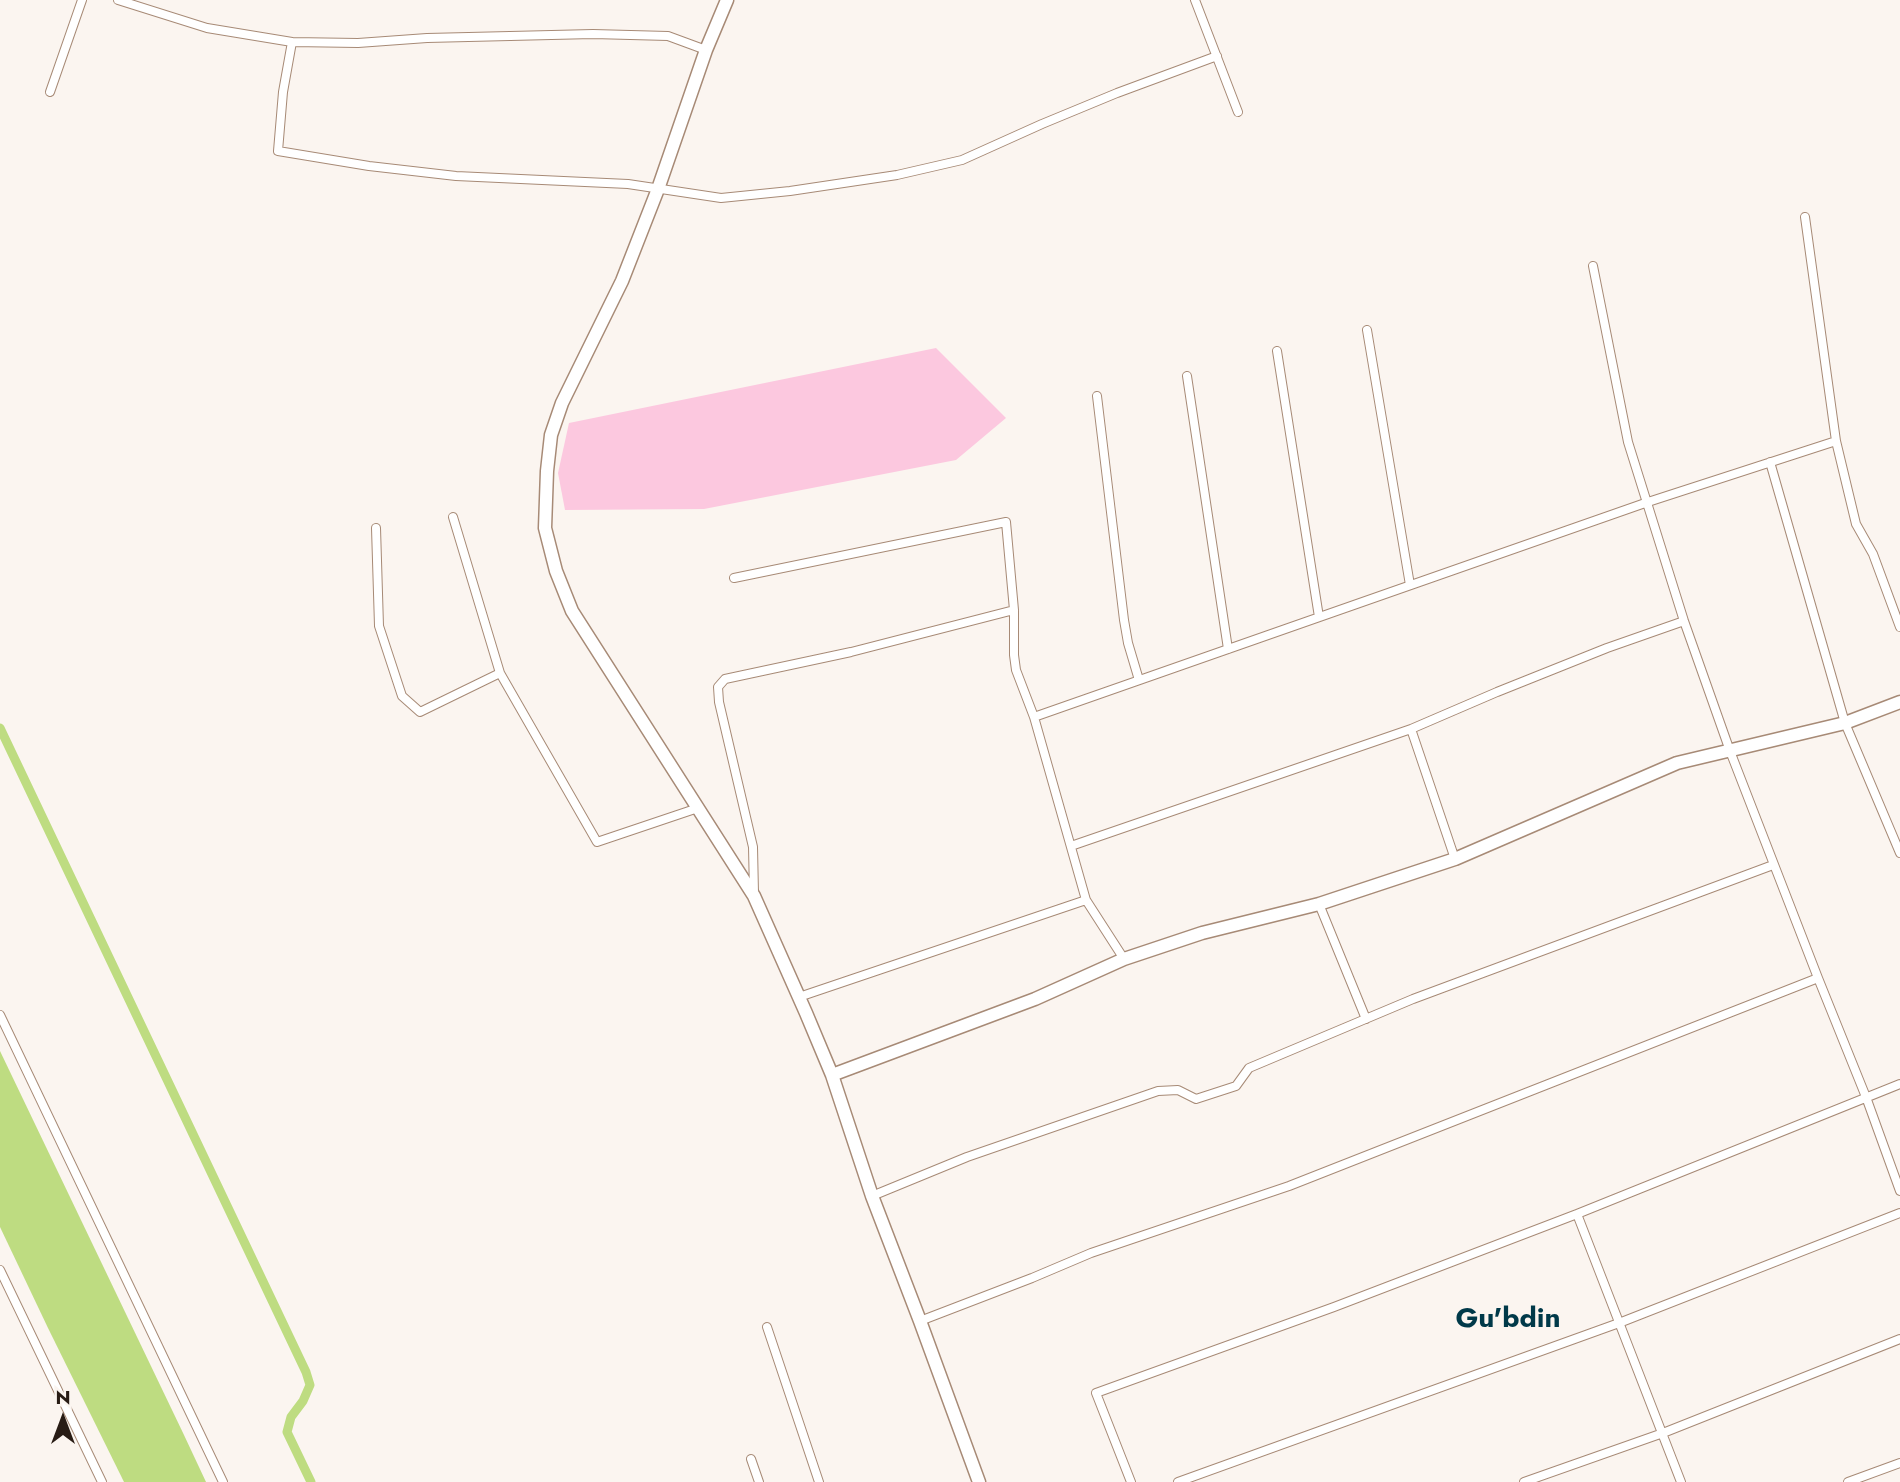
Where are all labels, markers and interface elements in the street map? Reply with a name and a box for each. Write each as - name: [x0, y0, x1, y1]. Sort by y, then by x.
- district label: Gu'bdin: [1455, 1303, 1561, 1337]
- north arrow: [28, 1384, 98, 1454]
- text: N: [55, 1384, 71, 1411]

